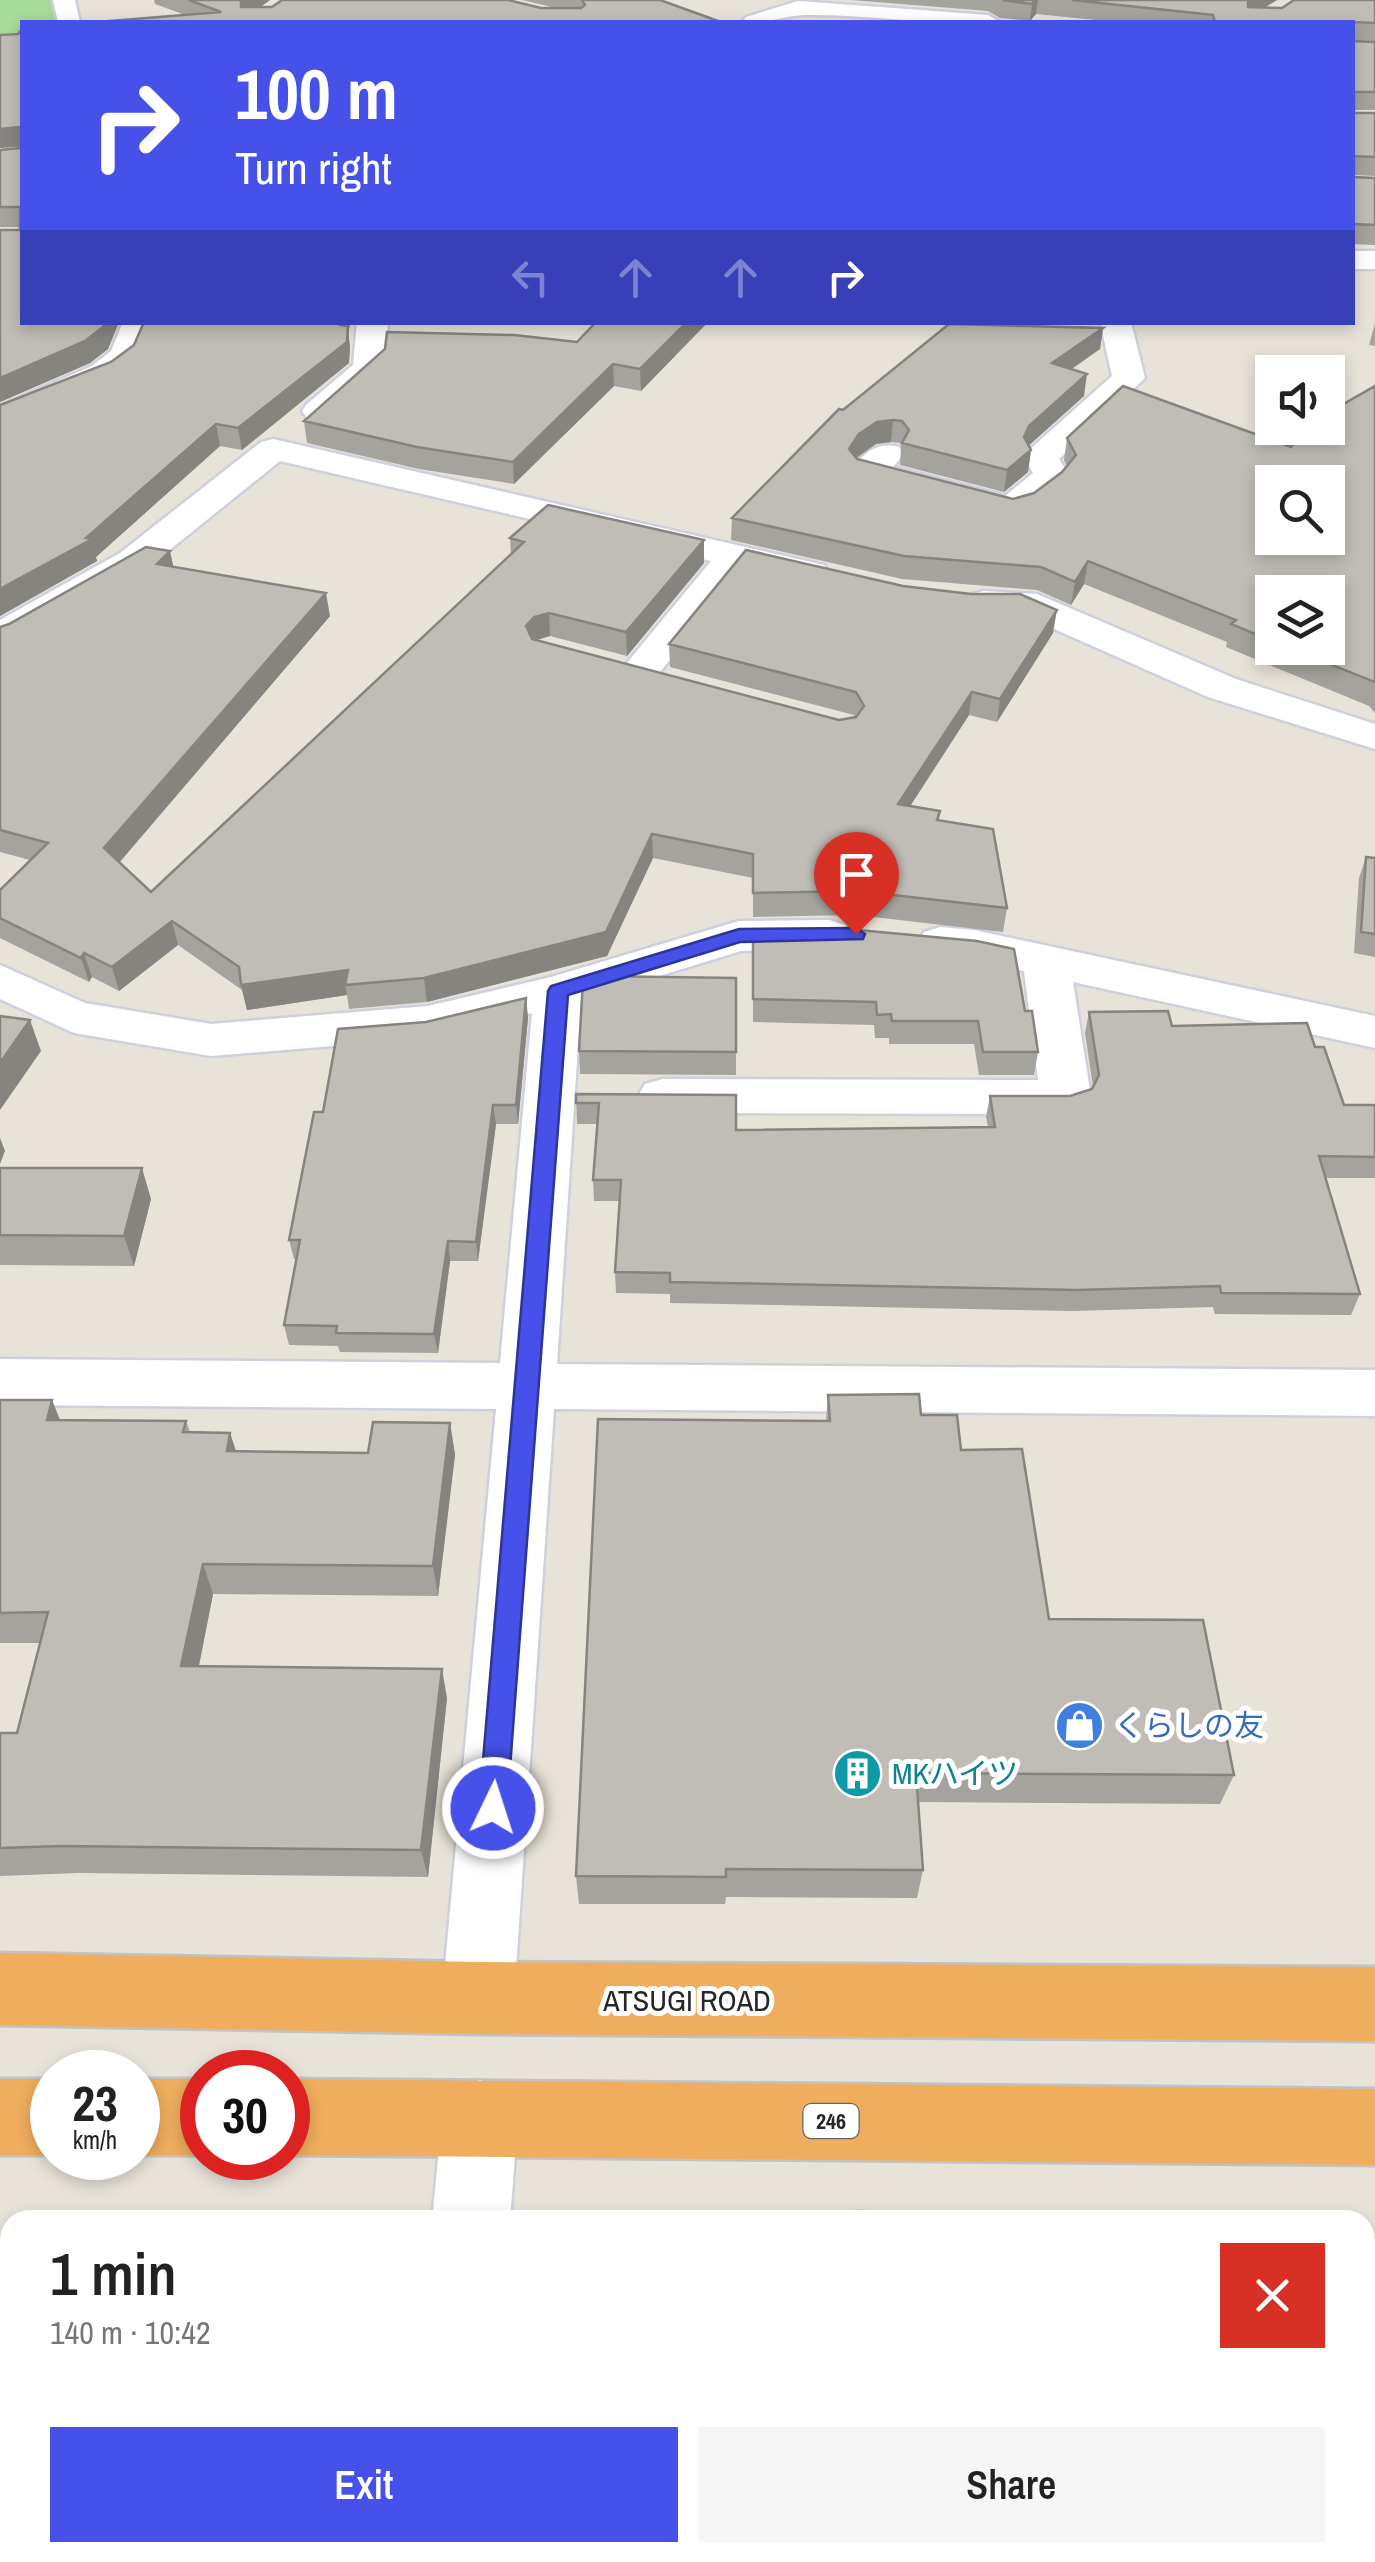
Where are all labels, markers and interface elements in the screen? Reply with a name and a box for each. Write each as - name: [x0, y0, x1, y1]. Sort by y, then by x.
- text: 100 m: [235, 47, 398, 141]
- icon: right: [70, 60, 200, 190]
- text: Turn right: [235, 137, 392, 198]
- icon: left: [503, 250, 558, 305]
- icon: ahead: [608, 250, 663, 305]
- icon: ahead: [713, 250, 768, 305]
- icon: right: [818, 250, 873, 305]
- map controls: [1255, 355, 1345, 665]
- button: sound: [1255, 355, 1345, 445]
- button: search: [1255, 465, 1345, 555]
- button: layers: [1255, 575, 1345, 665]
- pin: [814, 832, 899, 935]
- icon: arrive: [829, 847, 884, 902]
- shop icon: くらしの友: [1053, 1699, 1105, 1751]
- place label: くらしの友: [1114, 1705, 1264, 1745]
- building icon: MKハイツ: [831, 1747, 883, 1799]
- place label: MKハイツ: [892, 1753, 1018, 1793]
- position arrow: [441, 1756, 545, 1860]
- street label: ATSUGI ROAD: [602, 1980, 771, 2020]
- speed limit sign: 30: [180, 2050, 310, 2180]
- text: 23: [72, 2069, 118, 2137]
- road number: 246: [804, 2104, 858, 2138]
- text: km/h: [73, 2123, 117, 2157]
- text: 1 min: [50, 2233, 177, 2314]
- button: close: [1220, 2243, 1325, 2348]
- text: 140 m · 10:42: [50, 2311, 210, 2354]
- button: Exit: [50, 2427, 678, 2542]
- button: Share: [698, 2427, 1325, 2542]

